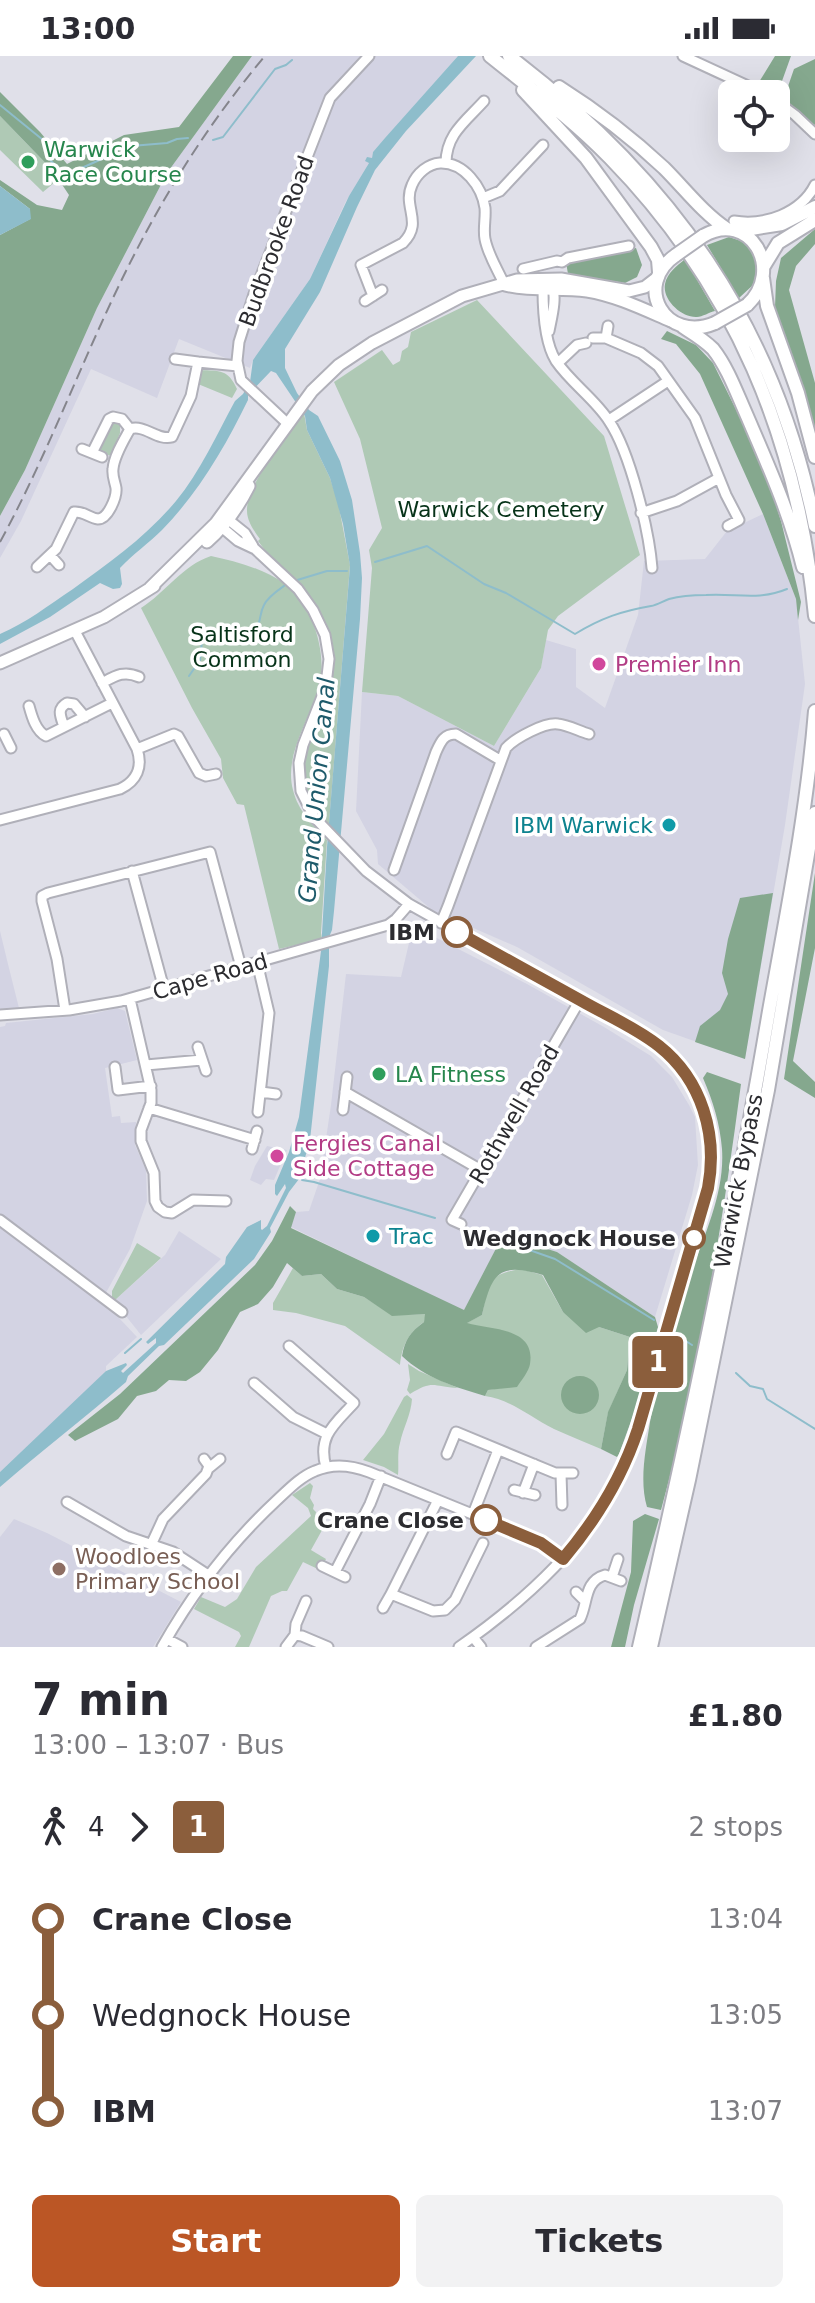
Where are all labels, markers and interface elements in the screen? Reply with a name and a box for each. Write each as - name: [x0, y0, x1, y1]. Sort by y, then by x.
- text: 13:00: [40, 11, 136, 46]
- map controls: [718, 80, 790, 152]
- button: locate: [718, 80, 790, 152]
- place label: Warwick Race Course: [44, 137, 182, 187]
- street label: Budbrooke Road: [234, 152, 319, 330]
- marker: Warwick Race Course: [19, 153, 37, 171]
- park label: Warwick Cemetery: [398, 497, 604, 522]
- park label: Saltisford Common: [190, 622, 294, 672]
- place label: Premier Inn: [615, 652, 741, 677]
- marker: Premier Inn: [590, 655, 608, 673]
- water label: Grand Union Canal: [293, 676, 341, 904]
- place label: IBM Warwick: [514, 813, 653, 838]
- marker: IBM Warwick: [660, 816, 678, 834]
- marker: IBM: [442, 917, 472, 947]
- place label: IBM: [388, 920, 435, 945]
- street label: Cape Road: [150, 948, 271, 1005]
- street label: Rothwell Road: [465, 1040, 564, 1188]
- place label: LA Fitness: [395, 1062, 506, 1087]
- marker: LA Fitness: [370, 1065, 388, 1083]
- street label: Warwick Bypass: [709, 1092, 768, 1271]
- place label: Fergies Canal Side Cottage: [293, 1131, 441, 1181]
- marker: Fergies Canal Side Cottage: [268, 1147, 286, 1165]
- place label: Trac: [388, 1224, 434, 1249]
- place label: Wedgnock House: [463, 1226, 676, 1251]
- marker: Trac: [364, 1227, 382, 1245]
- marker: Wedgnock House: [683, 1227, 705, 1249]
- line badge: 1: [632, 1336, 684, 1388]
- text: 1: [648, 1345, 668, 1378]
- marker: Crane Close: [471, 1505, 501, 1535]
- place label: Crane Close: [317, 1508, 464, 1533]
- place label: Woodloes Primary School: [75, 1544, 240, 1594]
- marker: Woodloes Primary School: [50, 1560, 68, 1578]
- text: 7 min: [32, 1674, 170, 1725]
- text: £1.80: [688, 1698, 783, 1733]
- text: 13:00 – 13:07 · Bus: [32, 1730, 284, 1760]
- icon: walk: [32, 1805, 76, 1849]
- icon: forward: [117, 1805, 161, 1849]
- text: 1: [189, 1810, 208, 1843]
- text: 4: [88, 1812, 105, 1842]
- text: 2 stops: [688, 1812, 783, 1842]
- text: Crane Close: [92, 1902, 292, 1937]
- text: 13:04: [708, 1904, 783, 1934]
- text: Wedgnock House: [92, 1998, 351, 2033]
- text: 13:05: [708, 2000, 783, 2030]
- text: IBM: [92, 2094, 156, 2129]
- text: 13:07: [708, 2096, 783, 2126]
- button: Start: [32, 2195, 400, 2287]
- button: Tickets: [416, 2195, 783, 2287]

